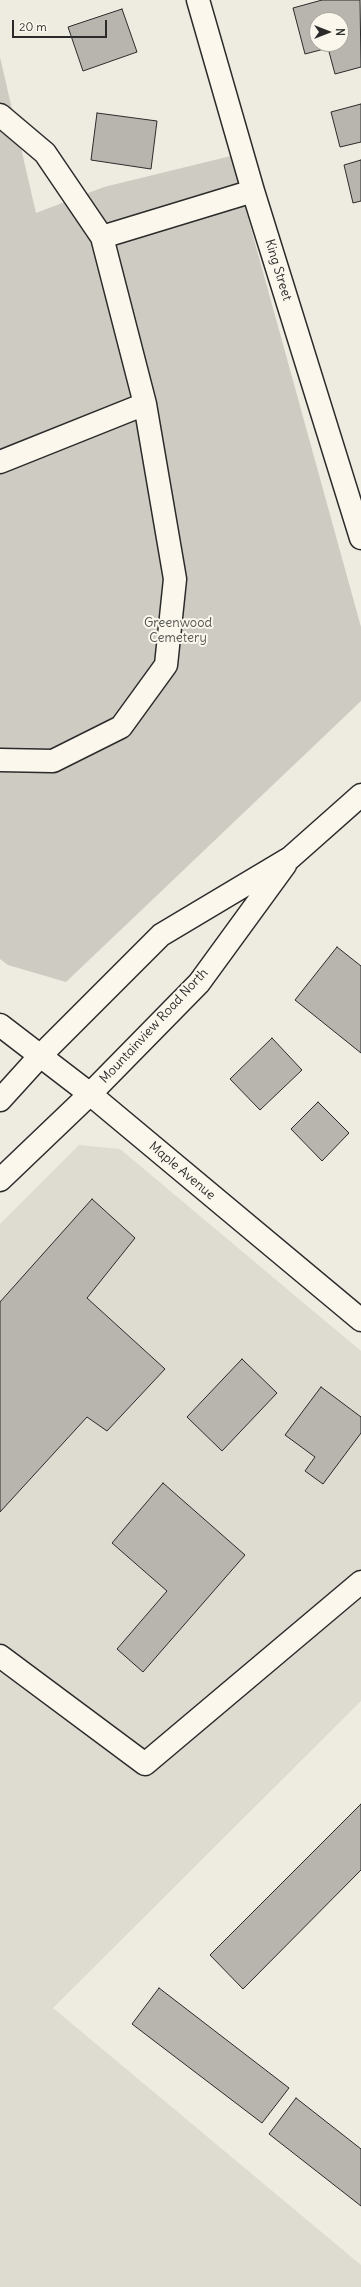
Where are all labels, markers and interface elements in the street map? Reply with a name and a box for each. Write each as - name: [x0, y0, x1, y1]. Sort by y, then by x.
- scale bar: [14, 12, 109, 38]
- north arrow: [309, 12, 349, 52]
- text: 20 m: [19, 19, 47, 34]
- text: N: [333, 28, 347, 36]
- street label: King Street: [261, 237, 295, 303]
- park label: Greenwood Cemetery: [144, 615, 212, 646]
- street label: Mountainview Road North: [97, 965, 211, 1087]
- street label: Maple Avenue: [146, 1139, 218, 1203]

